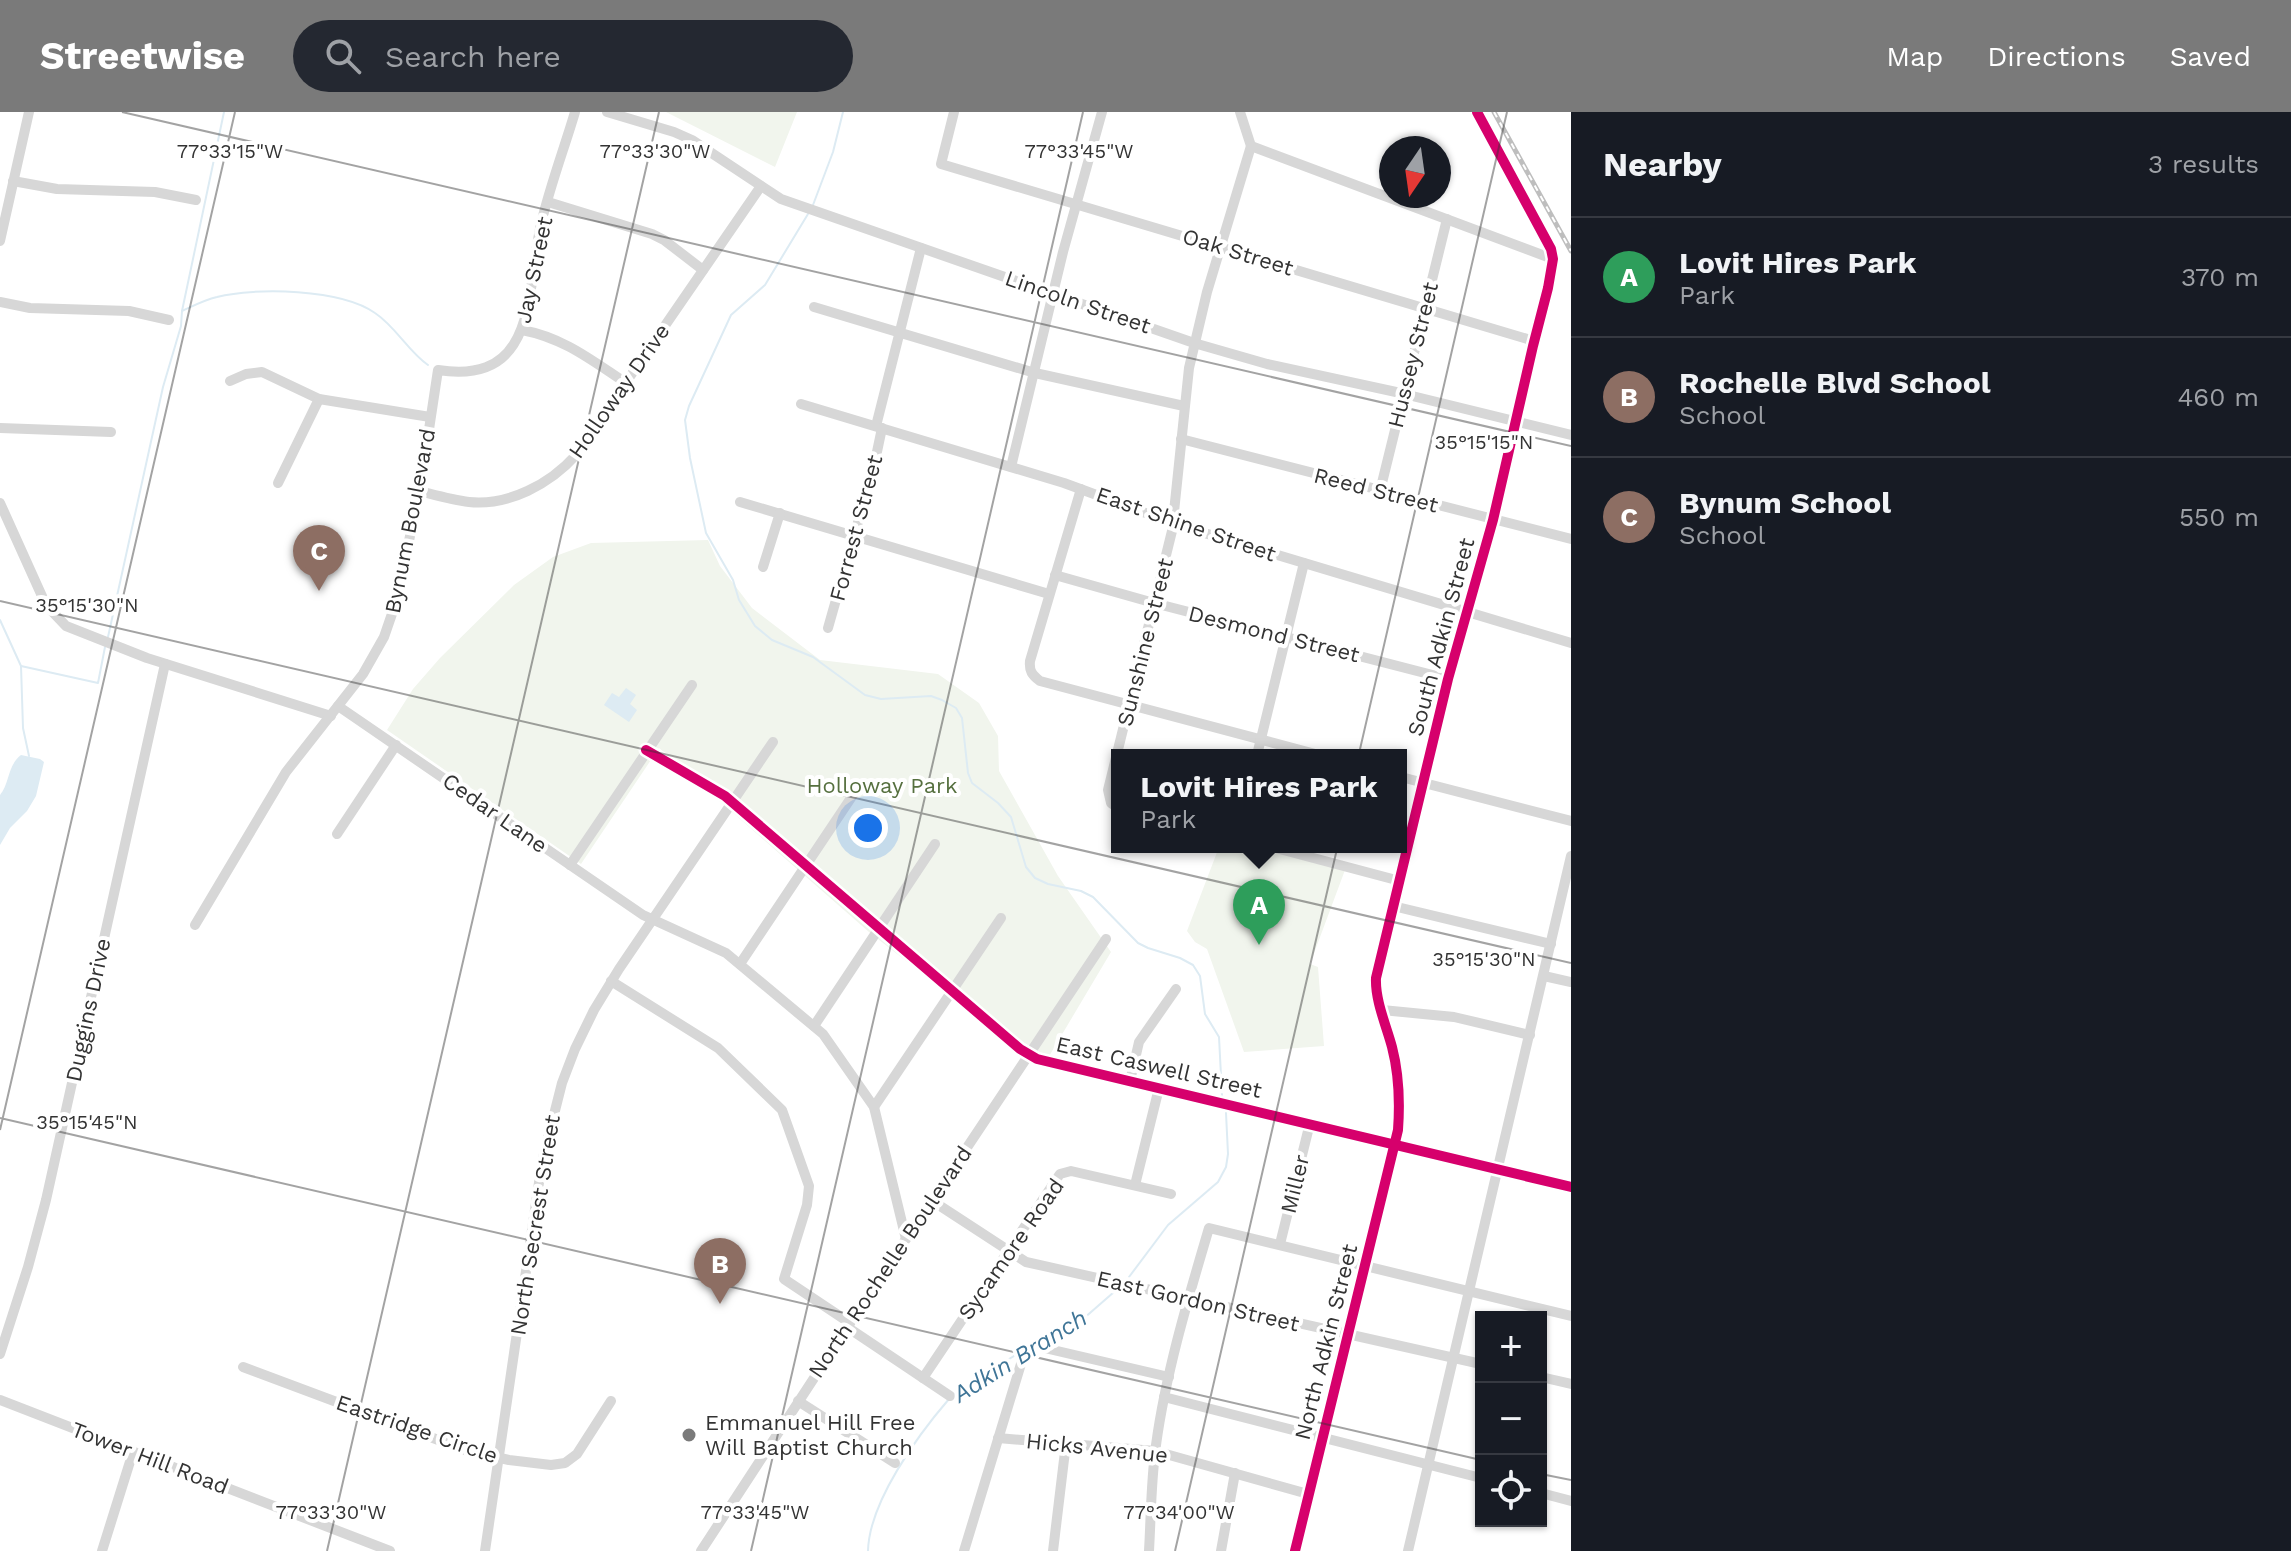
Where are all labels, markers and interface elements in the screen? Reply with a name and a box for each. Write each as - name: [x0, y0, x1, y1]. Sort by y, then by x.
- search box: [293, 20, 853, 92]
- text: Streetwise: [40, 34, 245, 78]
- icon: search: [321, 34, 365, 78]
- text: Search here: [385, 39, 561, 74]
- text: Map: [1886, 40, 1943, 73]
- text: Directions: [1987, 40, 2126, 73]
- text: Saved: [2170, 40, 2251, 73]
- north arrow: [1379, 136, 1451, 208]
- text: 77°33'15"W: [177, 139, 283, 163]
- text: 77°33'30"W: [599, 139, 711, 163]
- text: 77°33'45"W: [1025, 139, 1133, 163]
- text: Nearby: [1603, 144, 1722, 184]
- text: 3 results: [2148, 149, 2259, 179]
- street label: Jay Street: [511, 214, 557, 326]
- street label: Oak Street: [1180, 223, 1296, 281]
- text: Lovit Hires Park: [1679, 245, 1916, 280]
- text: A: [1620, 262, 1638, 292]
- text: 370 m: [2181, 262, 2259, 292]
- street label: Lincoln Street: [1002, 265, 1154, 339]
- street label: Hussey Street: [1383, 279, 1443, 431]
- text: Park: [1679, 280, 1735, 310]
- street label: Holloway Drive: [563, 319, 675, 463]
- text: Rochelle Blvd School: [1679, 365, 1990, 400]
- text: B: [1620, 382, 1638, 412]
- text: 460 m: [2177, 382, 2259, 412]
- text: School: [1679, 400, 1765, 430]
- street label: Bynum Boulevard: [380, 427, 440, 615]
- text: 35°15'15"N: [1435, 430, 1533, 454]
- street label: Forrest Street: [824, 452, 888, 604]
- street label: Reed Street: [1311, 462, 1441, 518]
- street label: East Shine Street: [1093, 482, 1279, 566]
- text: Bynum School: [1679, 485, 1891, 520]
- text: C: [1620, 502, 1638, 532]
- text: 550 m: [2179, 502, 2259, 532]
- text: School: [1679, 520, 1765, 550]
- pin: C: [293, 525, 345, 591]
- street label: South Adkin Street: [1403, 535, 1479, 739]
- street label: Sunshine Street: [1112, 555, 1178, 729]
- text: 35°15'30"N: [35, 593, 139, 617]
- street label: Desmond Street: [1186, 601, 1362, 667]
- popup: [1111, 749, 1407, 853]
- street label: Cedar Lane: [438, 768, 552, 858]
- text: Lovit Hires Park: [1140, 769, 1378, 804]
- park label: Holloway Park: [806, 773, 958, 798]
- text: Park: [1140, 804, 1196, 834]
- your location: [848, 808, 888, 848]
- pin: A: [1233, 879, 1285, 945]
- street label: Duggins Drive: [61, 936, 115, 1084]
- text: 35°15'30"N: [1432, 947, 1536, 971]
- street label: East Caswell Street: [1054, 1031, 1264, 1103]
- text: 35°15'45"N: [36, 1110, 138, 1134]
- street label: North Secrest Street: [505, 1113, 565, 1337]
- street label: North Rochelle Boulevard: [803, 1141, 977, 1383]
- street label: Miller: [1276, 1152, 1314, 1216]
- street label: Sycamore Road: [953, 1174, 1069, 1324]
- pin: B: [694, 1238, 746, 1304]
- street label: North Adkin Street: [1290, 1242, 1362, 1442]
- street label: East Gordon Street: [1094, 1266, 1302, 1336]
- water label: Adkin Branch: [947, 1304, 1092, 1409]
- map controls: [1475, 1311, 1547, 1527]
- button: +: [1475, 1311, 1547, 1383]
- button: −: [1475, 1383, 1547, 1455]
- street label: Eastridge Circle: [333, 1390, 501, 1468]
- place label: Emmanuel Hill Free Will Baptist Church: [705, 1410, 916, 1460]
- street label: Tower Hill Road: [68, 1417, 232, 1499]
- marker: Emmanuel Hill Free Will Baptist Church: [680, 1426, 698, 1444]
- street label: Hicks Avenue: [1025, 1428, 1169, 1468]
- button: locate: [1475, 1455, 1547, 1527]
- text: 77°33'30"W: [275, 1500, 387, 1524]
- text: 77°33'45"W: [701, 1500, 809, 1524]
- text: 77°34'00"W: [1123, 1500, 1235, 1524]

